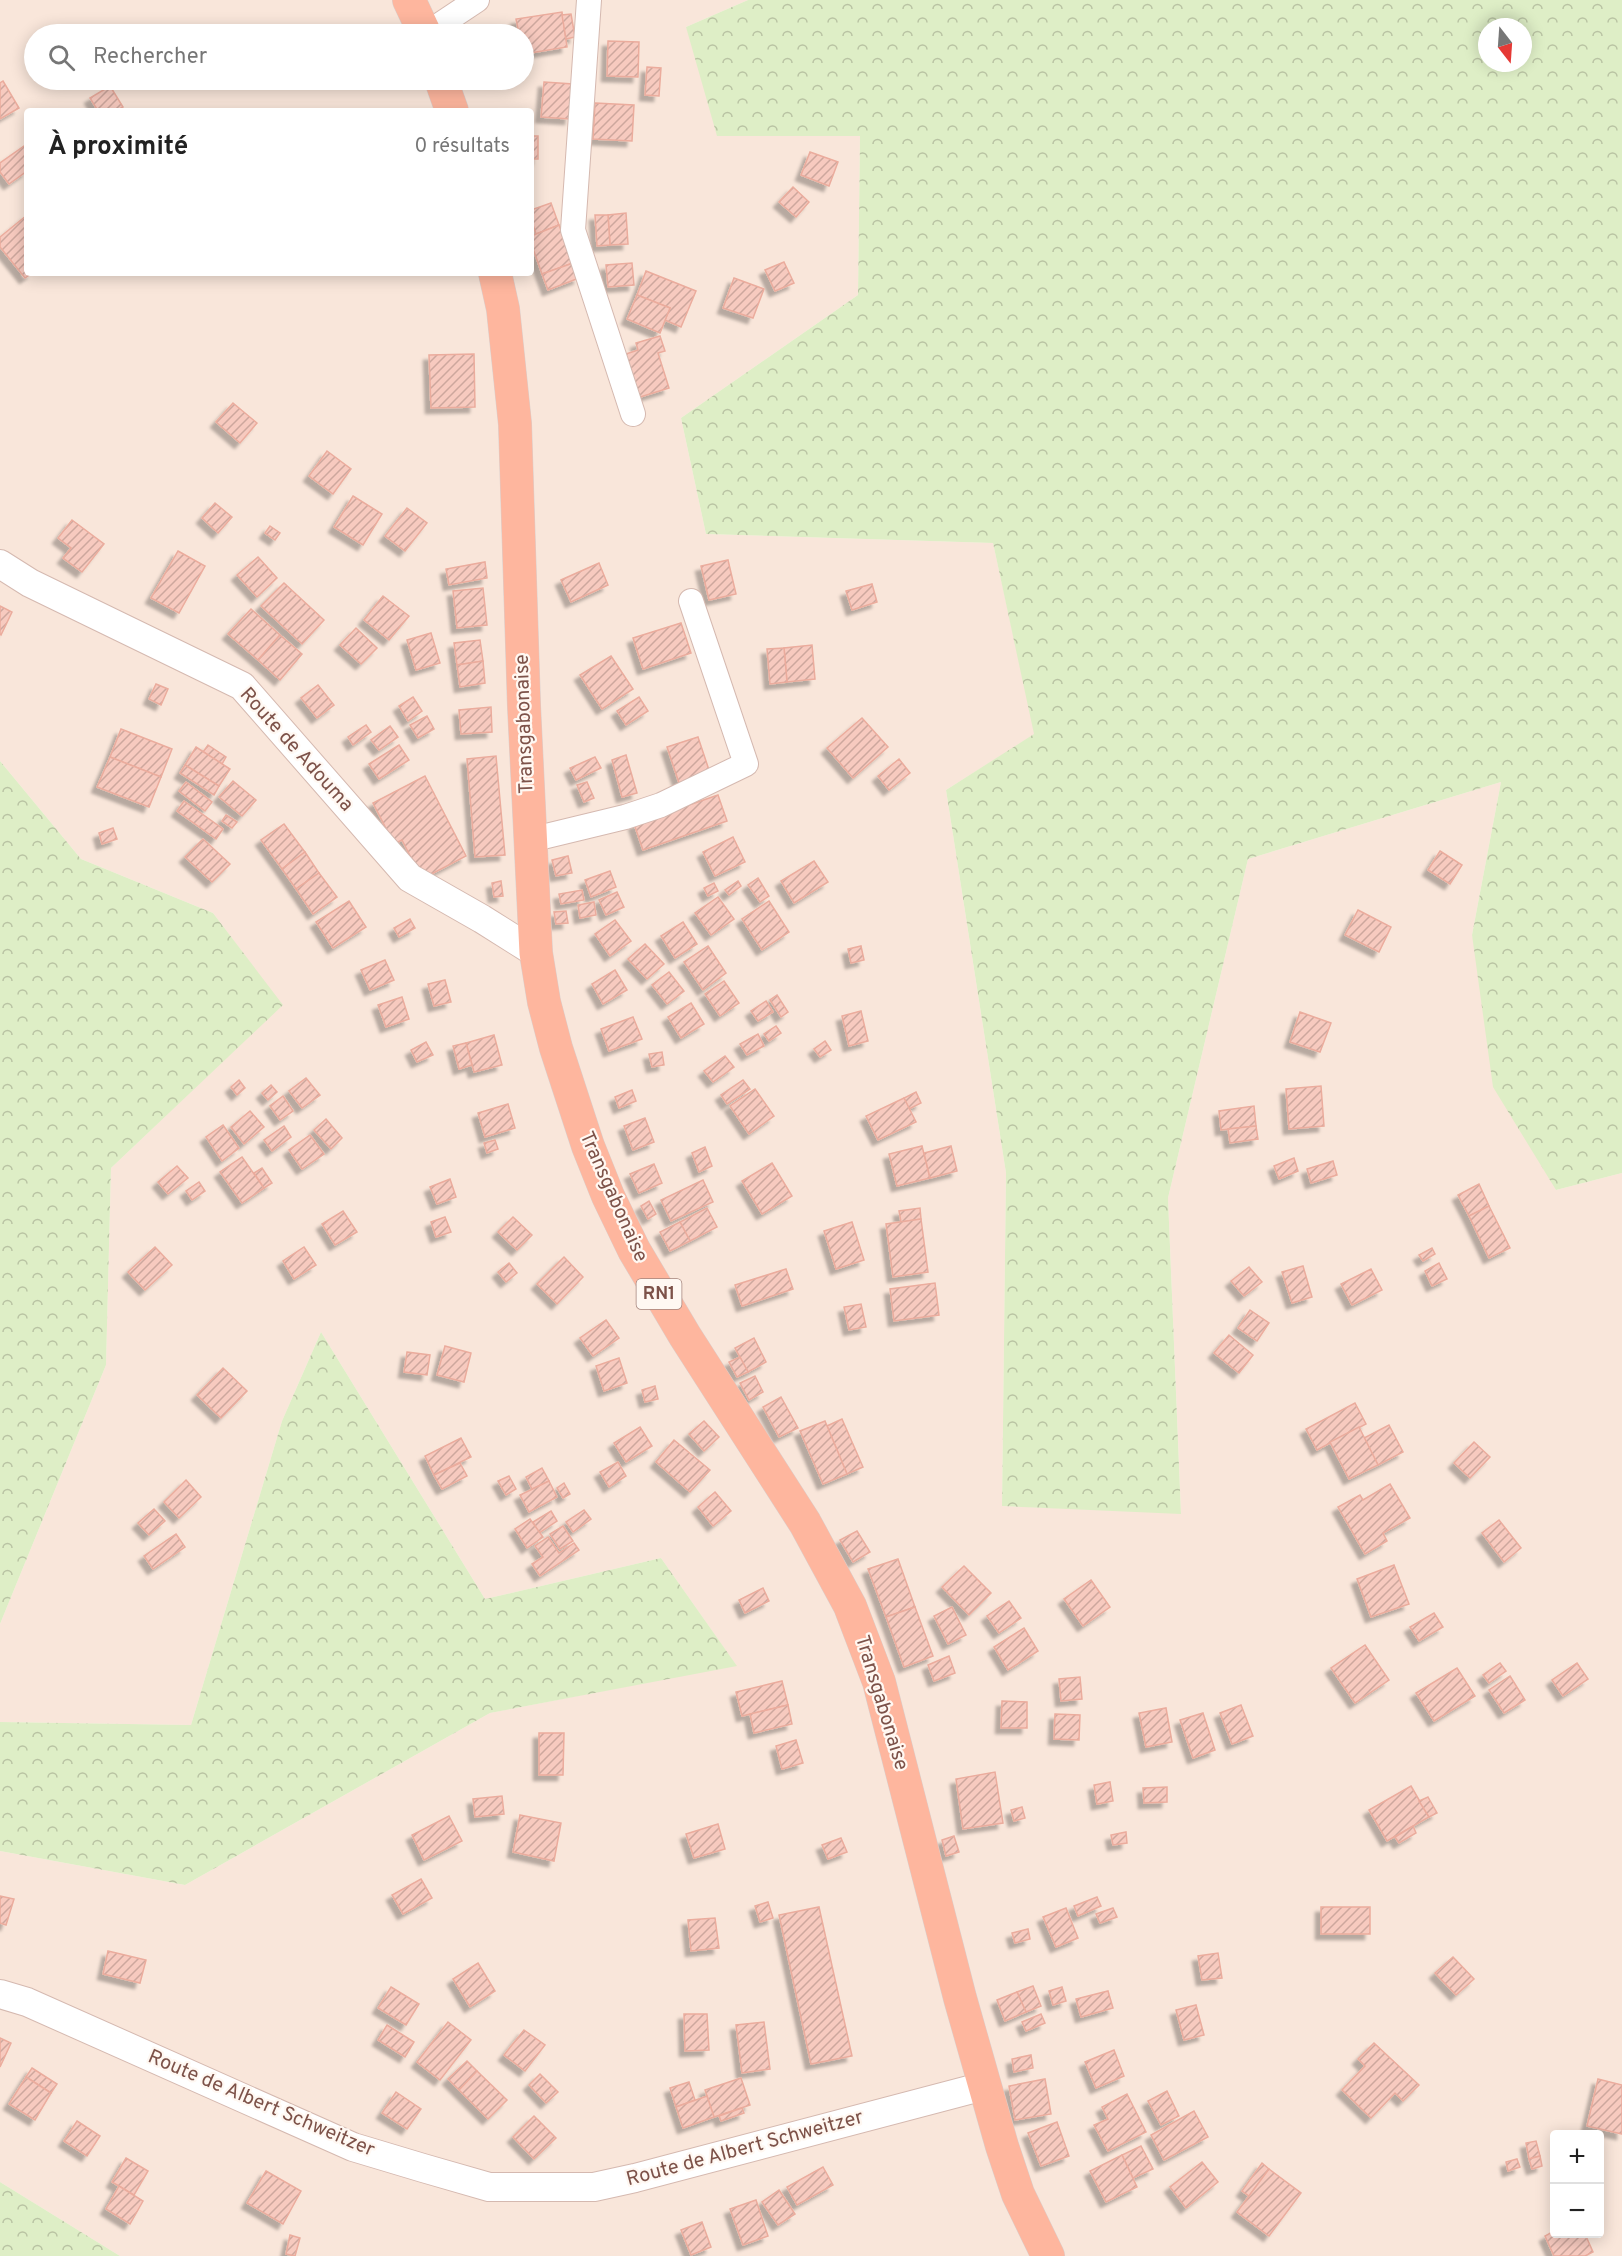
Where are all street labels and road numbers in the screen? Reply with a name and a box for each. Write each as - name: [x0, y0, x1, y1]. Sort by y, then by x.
- street label: Transgabonaise: [510, 654, 540, 794]
- street label: Route de Adouma: [233, 682, 359, 818]
- street label: Transgabonaise: [573, 1128, 653, 1266]
- road number: RN1: [636, 1279, 682, 1309]
- street label: Transgabonaise: [848, 1632, 914, 1774]
- street label: Route de Albert Schweitzer: [143, 2044, 379, 2164]
- street label: Route de Albert Schweitzer: [624, 2105, 867, 2193]

